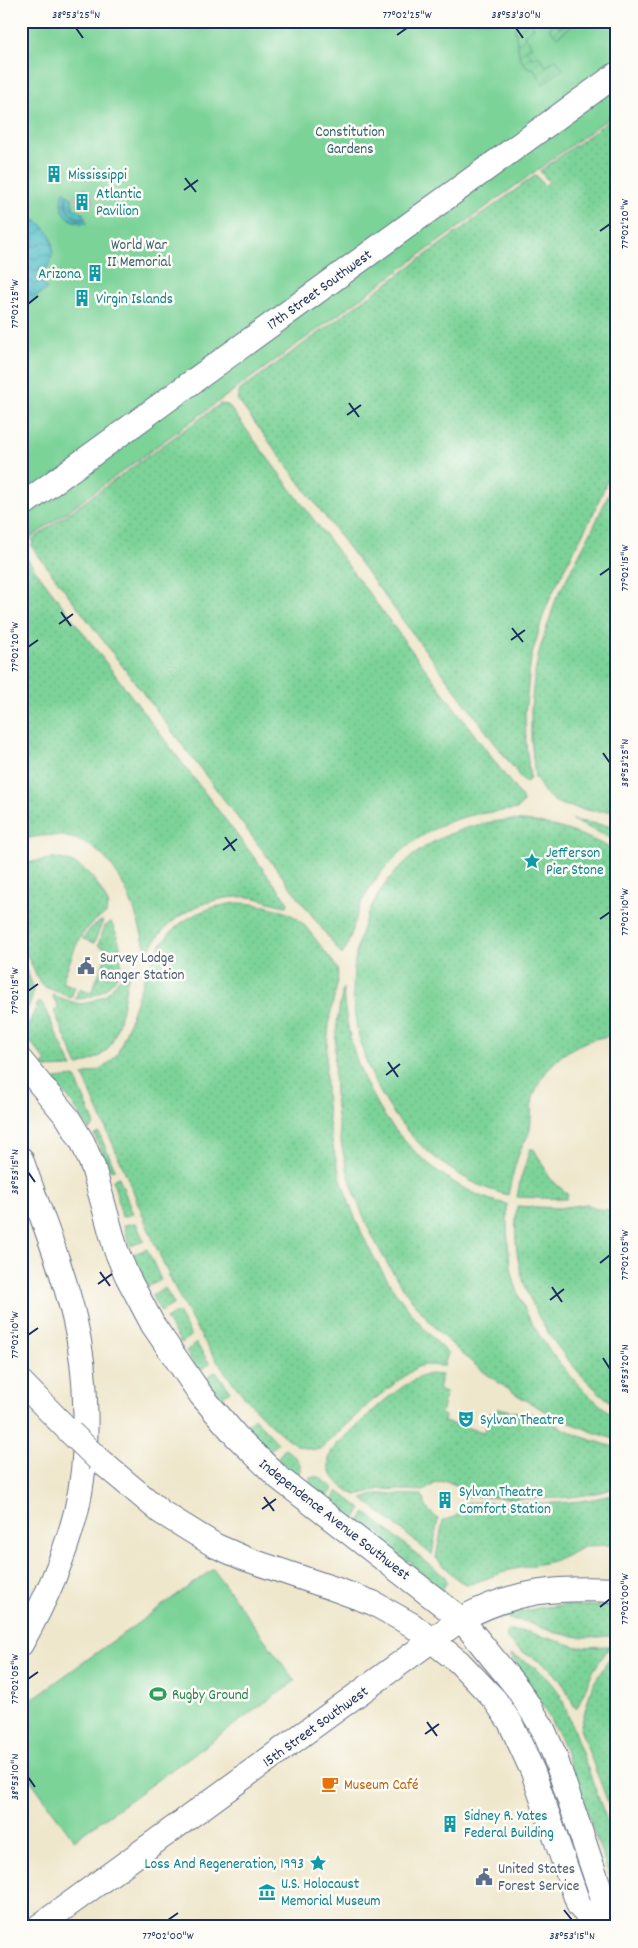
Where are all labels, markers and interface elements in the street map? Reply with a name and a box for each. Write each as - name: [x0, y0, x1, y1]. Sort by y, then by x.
- text: 38°53'25"N: [52, 7, 100, 24]
- text: 77°02'25"W: [382, 7, 432, 24]
- text: 38°53'30"N: [491, 7, 541, 24]
- park label: Constitution Gardens: [315, 122, 385, 161]
- building icon: Mississippi: [44, 164, 64, 184]
- place label: Mississippi: [68, 165, 127, 187]
- place label: Atlantic Pavilion: [96, 184, 142, 223]
- building icon: Atlantic Pavilion: [72, 192, 92, 212]
- text: 77°02'20"W: [617, 199, 634, 249]
- park label: World War II Memorial: [107, 235, 171, 274]
- street label: 17th Street Southwest: [263, 245, 378, 336]
- building icon: Arizona: [85, 263, 105, 283]
- place label: Arizona: [38, 264, 82, 286]
- text: 77°02'25"W: [7, 279, 24, 329]
- building icon: Virgin Islands: [72, 288, 92, 308]
- place label: Virgin Islands: [96, 289, 173, 311]
- text: 77°02'15"W: [617, 545, 634, 591]
- text: 77°02'20"W: [7, 622, 24, 672]
- text: 38°53'25"N: [617, 739, 634, 787]
- place label: Jefferson Pier Stone: [546, 843, 604, 882]
- place icon: Jefferson Pier Stone: [522, 851, 542, 871]
- text: 77°02'10"W: [617, 888, 634, 936]
- place label: Survey Lodge Ranger Station: [100, 948, 185, 987]
- public building icon: Survey Lodge Ranger Station: [76, 956, 96, 976]
- text: 77°02'15"W: [7, 968, 24, 1014]
- text: 38°53'15"N: [7, 1149, 24, 1195]
- text: 77°02'05"W: [617, 1230, 634, 1280]
- text: 77°02'10"W: [7, 1311, 24, 1359]
- text: 38°53'20"N: [617, 1344, 634, 1394]
- theatre icon: Sylvan Theatre: [456, 1409, 476, 1429]
- place label: Sylvan Theatre: [480, 1410, 565, 1432]
- street label: Independence Avenue Southwest: [253, 1454, 415, 1587]
- place label: Sylvan Theatre Comfort Station: [459, 1482, 551, 1521]
- building icon: Sylvan Theatre Comfort Station: [435, 1490, 455, 1510]
- text: 77°02'00"W: [617, 1573, 634, 1625]
- text: 77°02'05"W: [7, 1654, 24, 1704]
- street label: 15th Street Southwest: [259, 1681, 374, 1774]
- sports icon: Rugby Ground: [148, 1684, 168, 1704]
- place label: Rugby Ground: [172, 1685, 249, 1707]
- text: 38°53'10"N: [7, 1754, 24, 1800]
- cafe icon: Museum Café: [320, 1774, 340, 1794]
- place label: Museum Café: [344, 1775, 419, 1797]
- place label: Sidney R. Yates Federal Building: [464, 1806, 554, 1845]
- building icon: Sidney R. Yates Federal Building: [440, 1814, 460, 1834]
- place icon: Loss And Regeneration, 1993: [308, 1853, 328, 1873]
- place label: Loss And Regeneration, 1993: [144, 1854, 304, 1876]
- place label: United States Forest Service: [498, 1859, 580, 1898]
- public building icon: United States Forest Service: [474, 1867, 494, 1887]
- place label: U.S. Holocaust Memorial Museum: [281, 1874, 381, 1913]
- museum icon: U.S. Holocaust Memorial Museum: [257, 1882, 277, 1902]
- text: 77°02'00"W: [142, 1928, 194, 1945]
- text: 38°53'15"N: [549, 1928, 595, 1945]

